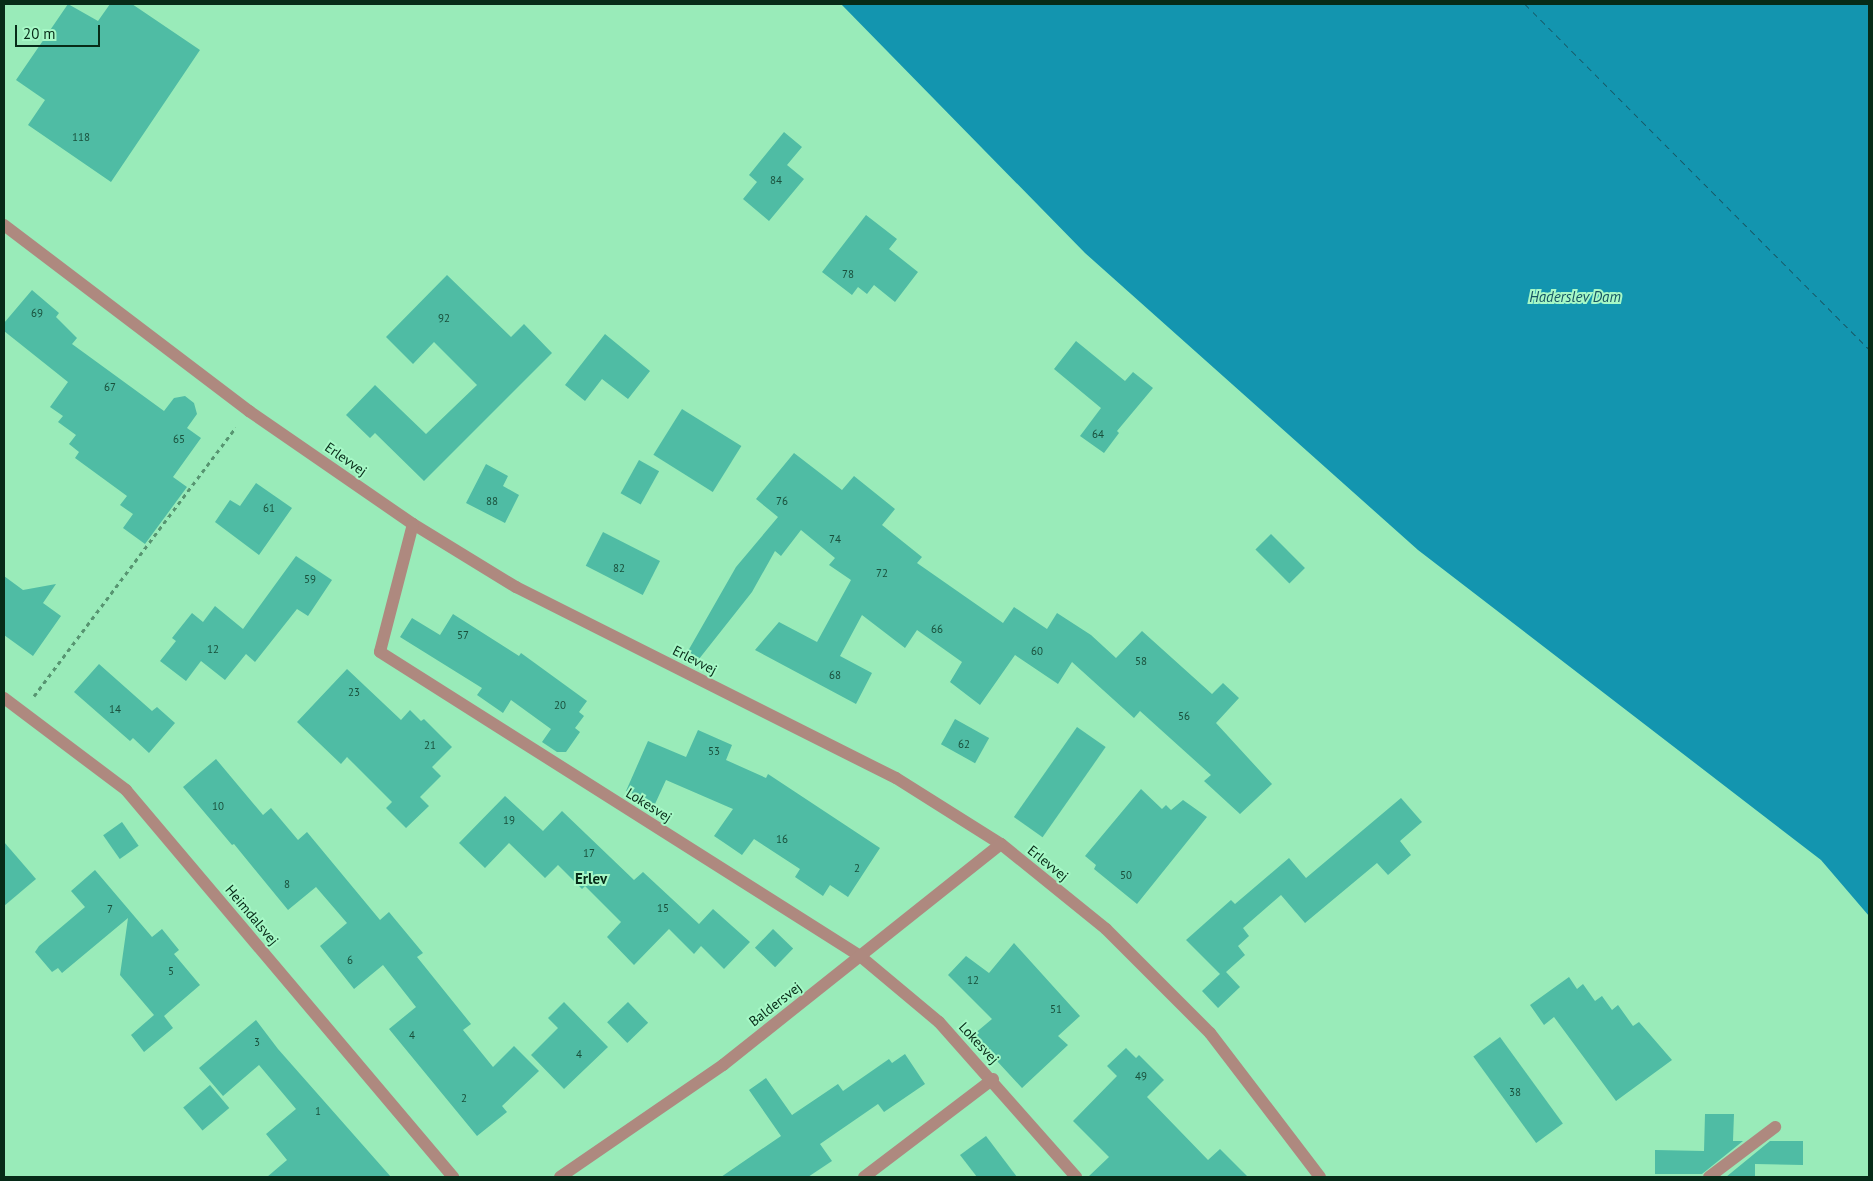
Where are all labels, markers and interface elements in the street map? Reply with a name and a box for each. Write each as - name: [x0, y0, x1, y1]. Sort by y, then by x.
- scale bar: [18, 15, 102, 47]
- text: 20 m: [23, 24, 56, 43]
- house number: 118: [72, 130, 90, 144]
- house number: 84: [770, 173, 782, 187]
- house number: 78: [842, 267, 854, 281]
- water label: Haderslev Dam: [1529, 288, 1621, 306]
- house number: 69: [31, 306, 43, 320]
- house number: 92: [438, 311, 450, 325]
- house number: 67: [104, 380, 116, 394]
- house number: 64: [1092, 427, 1104, 441]
- house number: 65: [173, 432, 185, 446]
- street label: Erlevvej: [322, 439, 370, 479]
- house number: 88: [486, 494, 498, 508]
- house number: 76: [776, 494, 788, 508]
- house number: 61: [263, 501, 275, 515]
- house number: 74: [829, 532, 841, 546]
- house number: 82: [613, 561, 625, 575]
- house number: 72: [876, 566, 888, 580]
- house number: 59: [304, 572, 316, 586]
- house number: 66: [931, 622, 943, 636]
- house number: 57: [457, 628, 469, 642]
- house number: 12: [207, 642, 219, 656]
- street label: Erlevvej: [670, 642, 720, 678]
- house number: 60: [1031, 644, 1043, 658]
- house number: 58: [1135, 654, 1147, 668]
- house number: 68: [829, 668, 841, 682]
- house number: 23: [348, 685, 360, 699]
- house number: 20: [554, 698, 566, 712]
- house number: 14: [109, 702, 121, 716]
- house number: 56: [1178, 709, 1190, 723]
- house number: 62: [958, 737, 970, 751]
- house number: 21: [424, 738, 436, 752]
- house number: 53: [708, 744, 720, 758]
- street label: Lokesvej: [623, 784, 675, 826]
- house number: 10: [212, 799, 224, 813]
- house number: 19: [503, 813, 515, 827]
- house number: 16: [776, 832, 788, 846]
- street label: Erlevvej: [1024, 842, 1072, 884]
- house number: 17: [583, 846, 595, 860]
- house number: 2: [854, 861, 860, 875]
- house number: 50: [1120, 868, 1132, 882]
- district label: Erlev: [575, 870, 607, 888]
- house number: 8: [284, 877, 290, 891]
- street label: Heimdalsvej: [222, 881, 282, 949]
- house number: 15: [657, 901, 669, 915]
- house number: 7: [107, 902, 113, 916]
- house number: 6: [347, 953, 353, 967]
- house number: 5: [168, 964, 174, 978]
- house number: 12: [967, 973, 979, 987]
- street label: Baldersvej: [745, 978, 805, 1030]
- house number: 51: [1050, 1002, 1062, 1016]
- street label: Lokesvej: [955, 1019, 1003, 1067]
- house number: 4: [409, 1028, 415, 1042]
- house number: 3: [254, 1035, 260, 1049]
- house number: 4: [576, 1047, 582, 1061]
- house number: 49: [1135, 1069, 1147, 1083]
- house number: 38: [1509, 1085, 1521, 1099]
- house number: 2: [461, 1091, 467, 1105]
- house number: 1: [315, 1104, 321, 1118]

